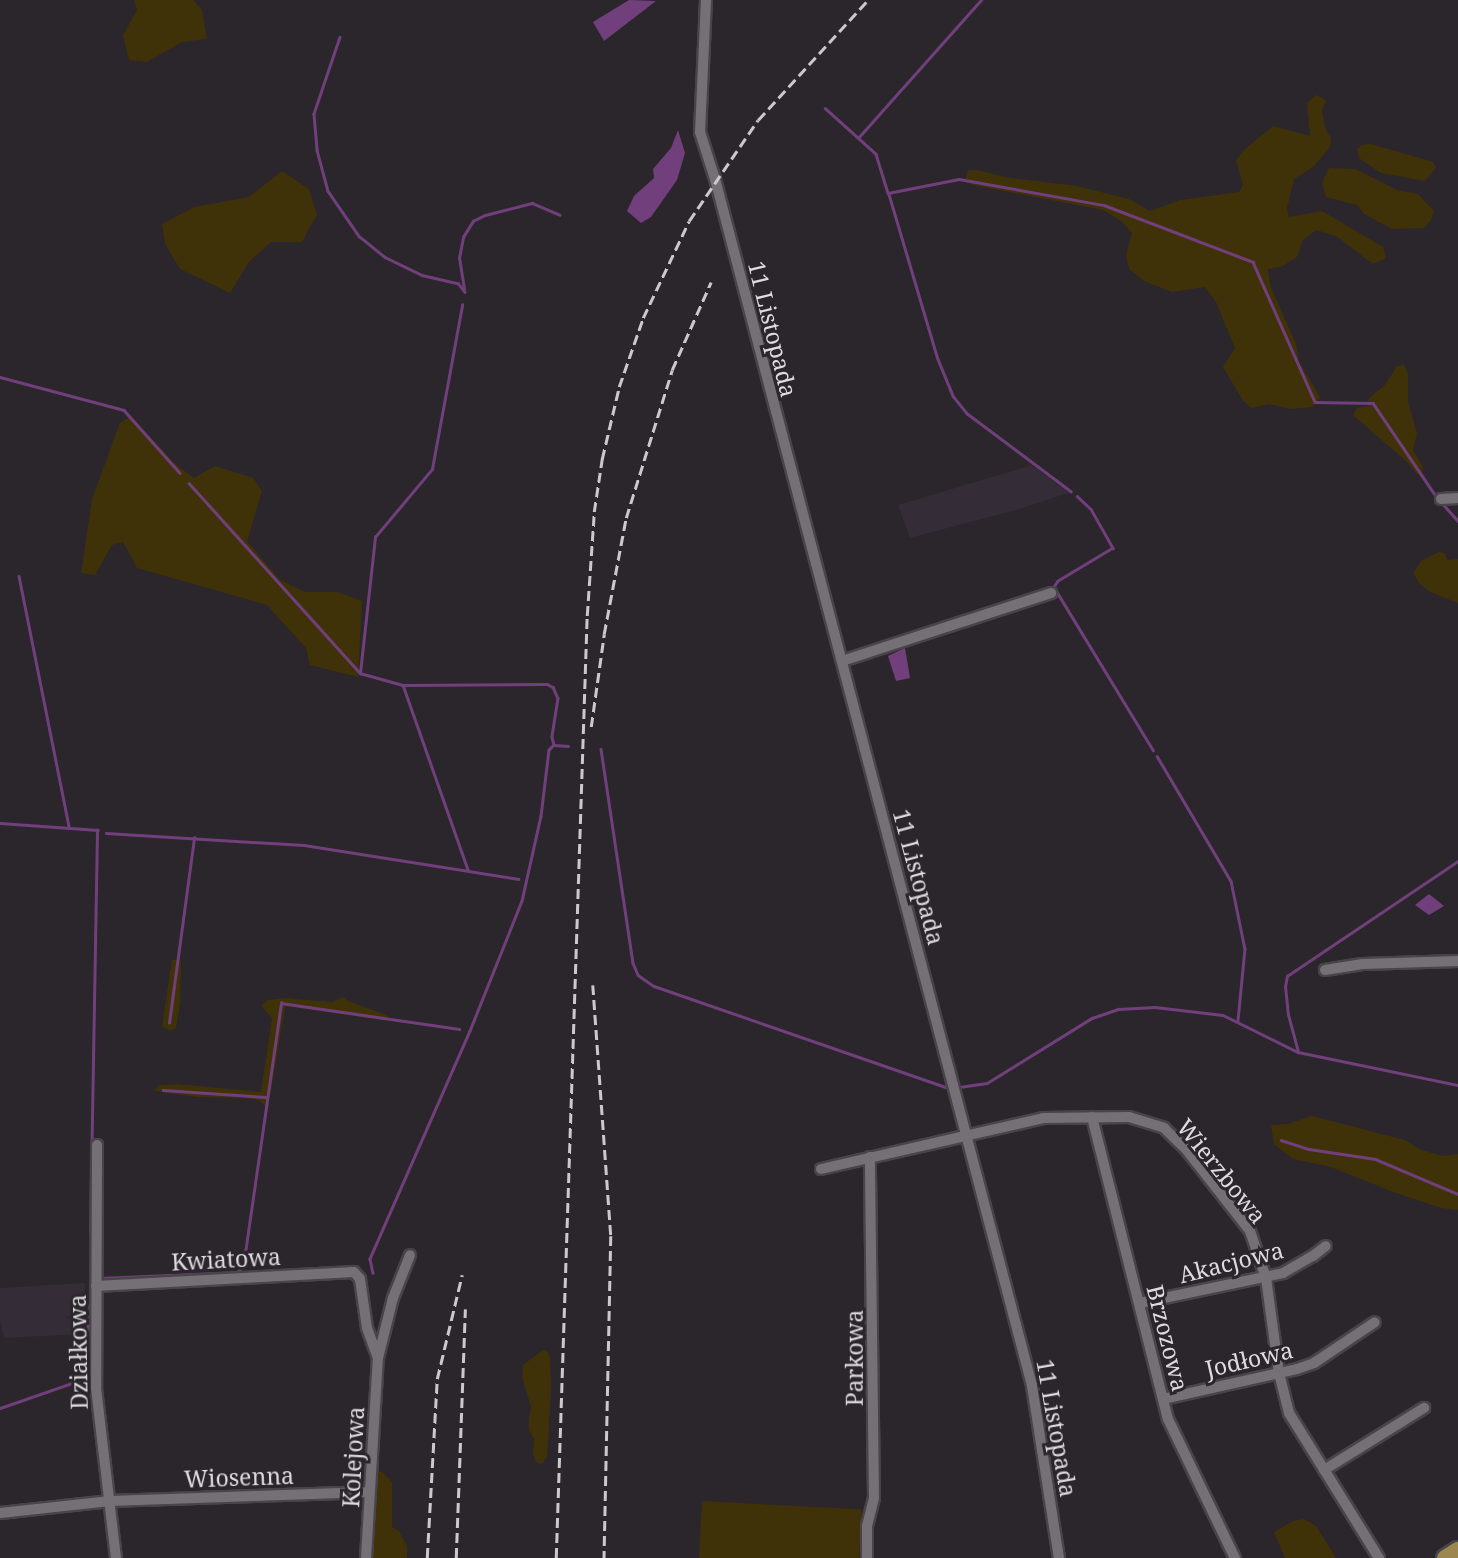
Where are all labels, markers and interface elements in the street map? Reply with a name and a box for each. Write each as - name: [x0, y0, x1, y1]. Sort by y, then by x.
- street label: 11 Listopada: [743, 258, 803, 400]
- street label: 11 Listopada: [888, 806, 950, 948]
- street label: Wierzbowa: [1171, 1113, 1273, 1229]
- street label: Akacjowa: [1176, 1236, 1286, 1288]
- street label: Kwiatowa: [171, 1242, 281, 1276]
- street label: Brzozowa: [1141, 1282, 1195, 1394]
- street label: Działkowa: [63, 1294, 93, 1410]
- street label: Parkowa: [840, 1310, 868, 1406]
- street label: Jodłowa: [1202, 1336, 1296, 1382]
- street label: 11 Listopada: [1031, 1357, 1083, 1499]
- street label: Kolejowa: [337, 1406, 369, 1508]
- street label: Wiosenna: [184, 1461, 294, 1493]

